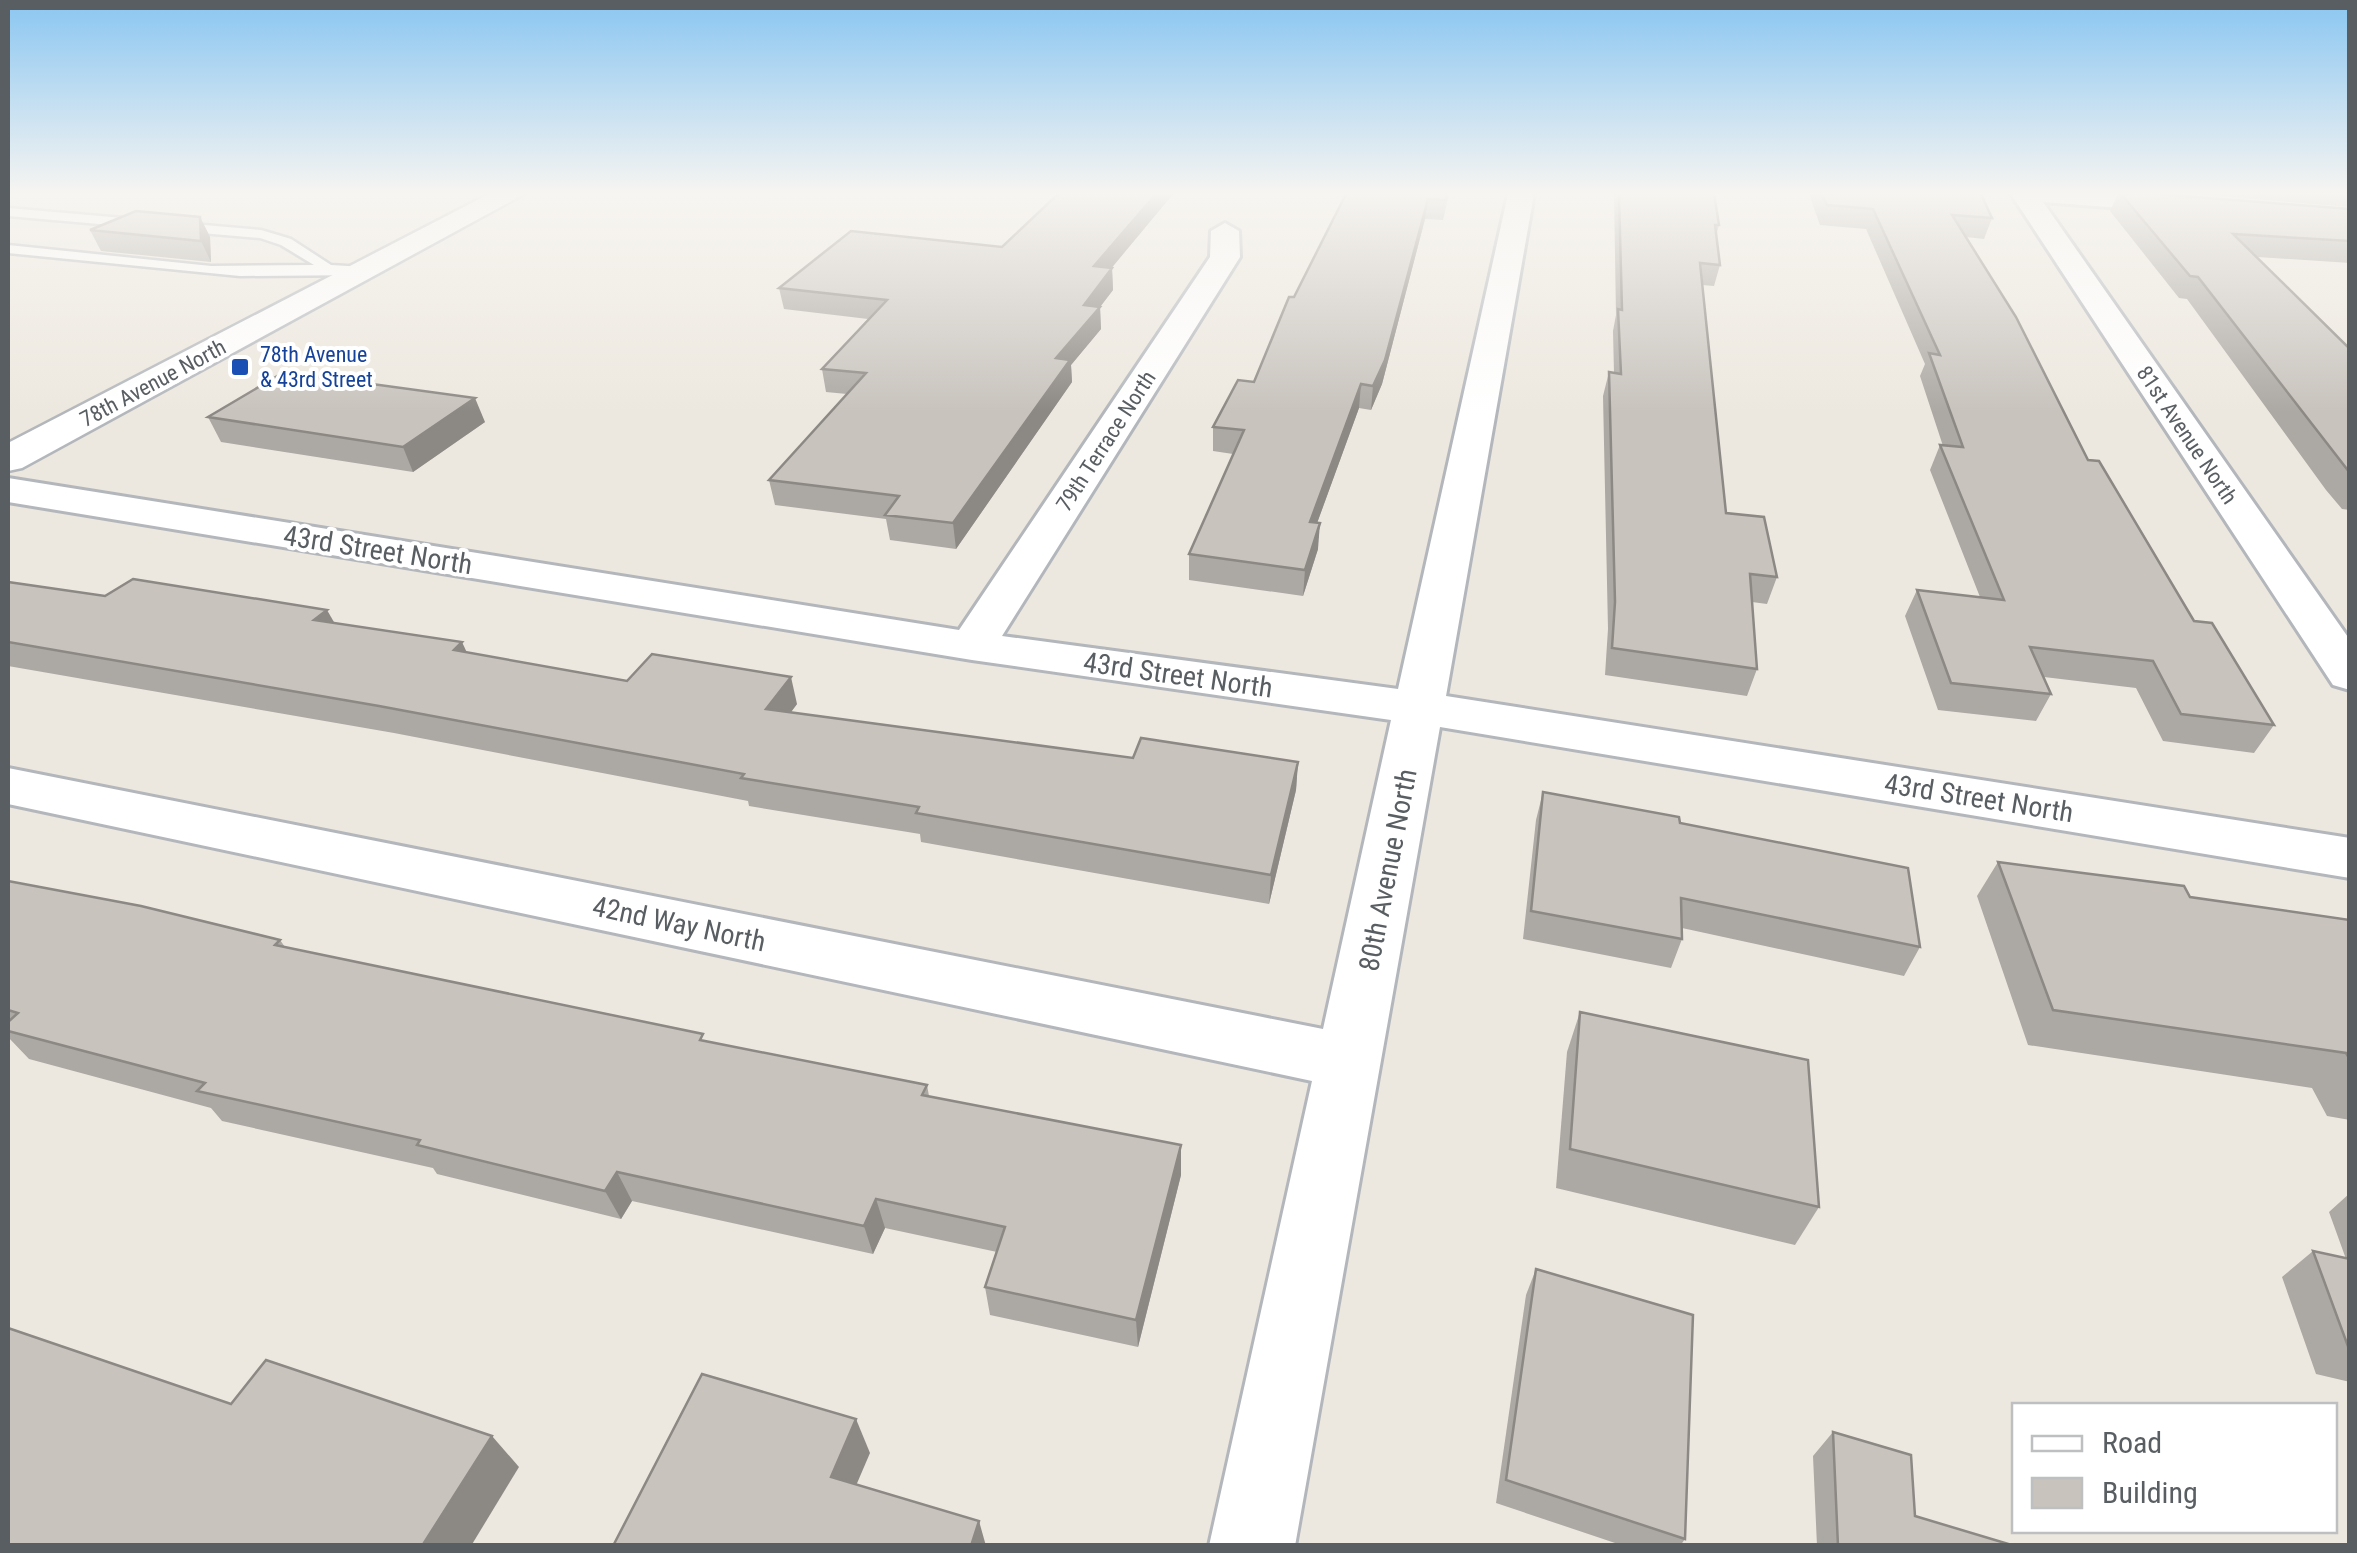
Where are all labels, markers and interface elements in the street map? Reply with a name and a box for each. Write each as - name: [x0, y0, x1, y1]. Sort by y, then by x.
- street label: 78th Avenue North: [76, 334, 230, 432]
- place label: 78th Avenue & 43rd Street: [260, 342, 373, 392]
- marker: 78th Avenue & 43rd Street: [229, 356, 251, 378]
- street label: 81st Avenue North: [2132, 361, 2242, 509]
- street label: 79th Terrace North: [1051, 366, 1161, 516]
- street label: 43rd Street North: [281, 519, 475, 581]
- street label: 43rd Street North: [1081, 645, 1275, 705]
- street label: 80th Avenue North: [1352, 766, 1424, 974]
- street label: 43rd Street North: [1882, 767, 2076, 829]
- street label: 42nd Way North: [589, 890, 769, 958]
- legend: [2012, 1403, 2337, 1533]
- text: Road: [2102, 1425, 2162, 1460]
- text: Building: [2102, 1475, 2198, 1510]

